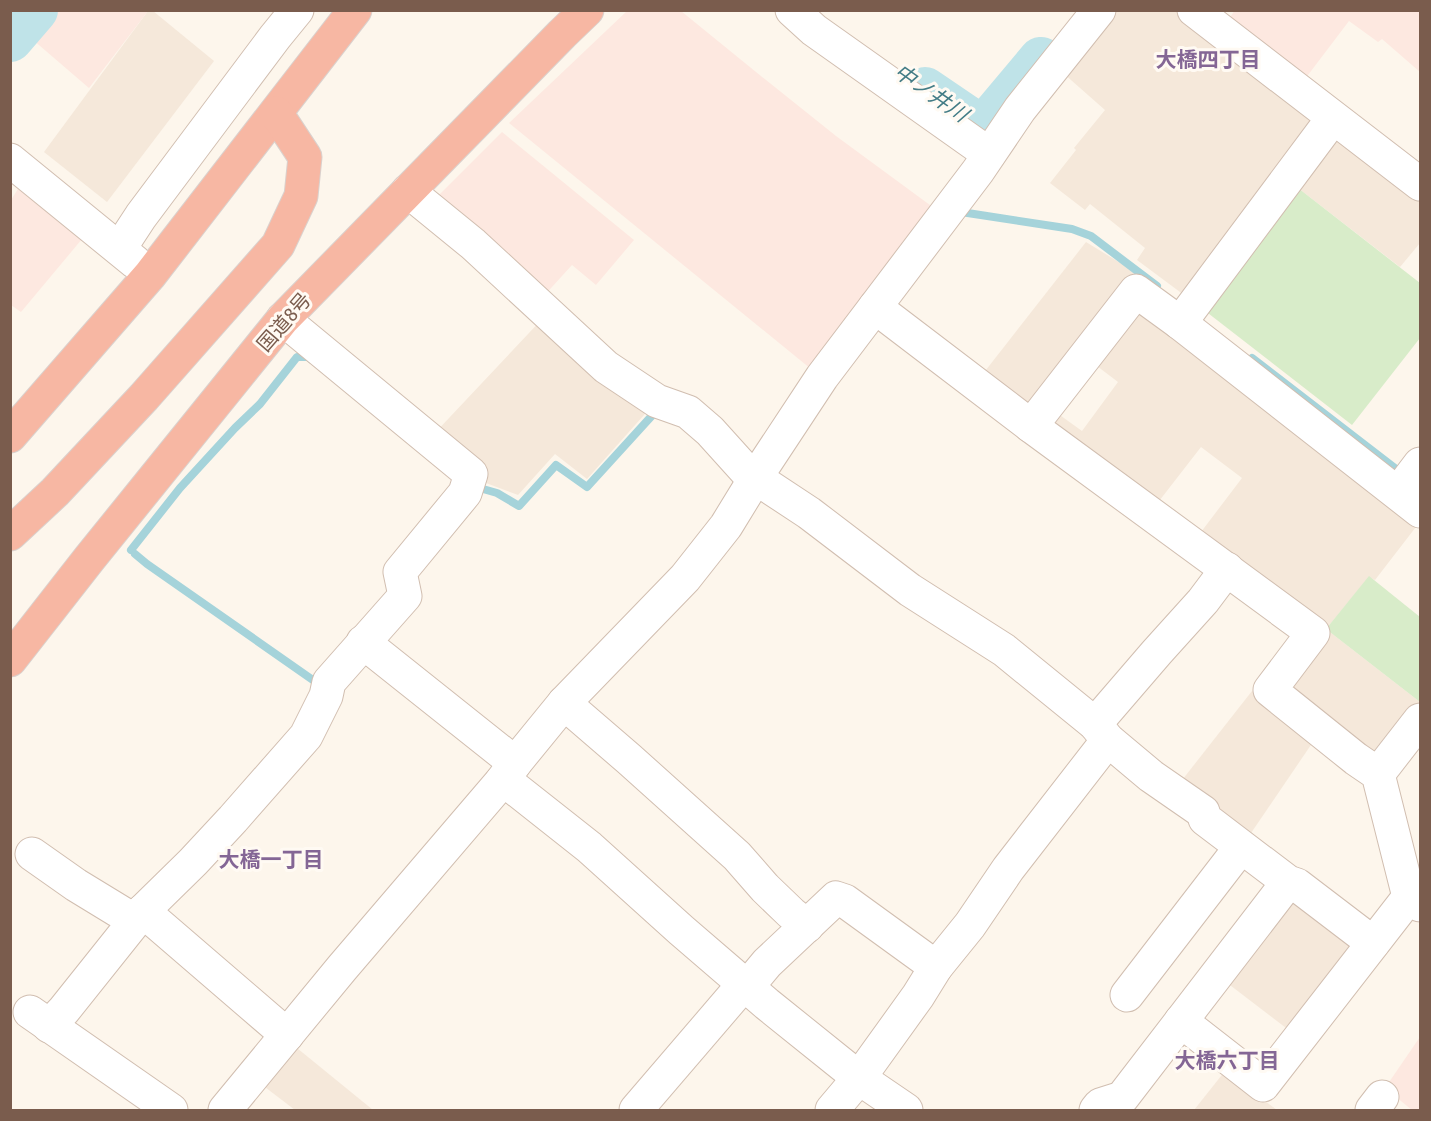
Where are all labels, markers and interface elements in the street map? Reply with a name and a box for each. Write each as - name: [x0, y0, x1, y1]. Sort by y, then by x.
- district label: 大橋四丁目: [1156, 47, 1261, 73]
- water label: 中ノ井川: [889, 58, 974, 129]
- street label: 国道8号: [252, 288, 316, 356]
- district label: 大橋一丁目: [219, 847, 324, 873]
- district label: 大橋六丁目: [1175, 1048, 1280, 1074]

